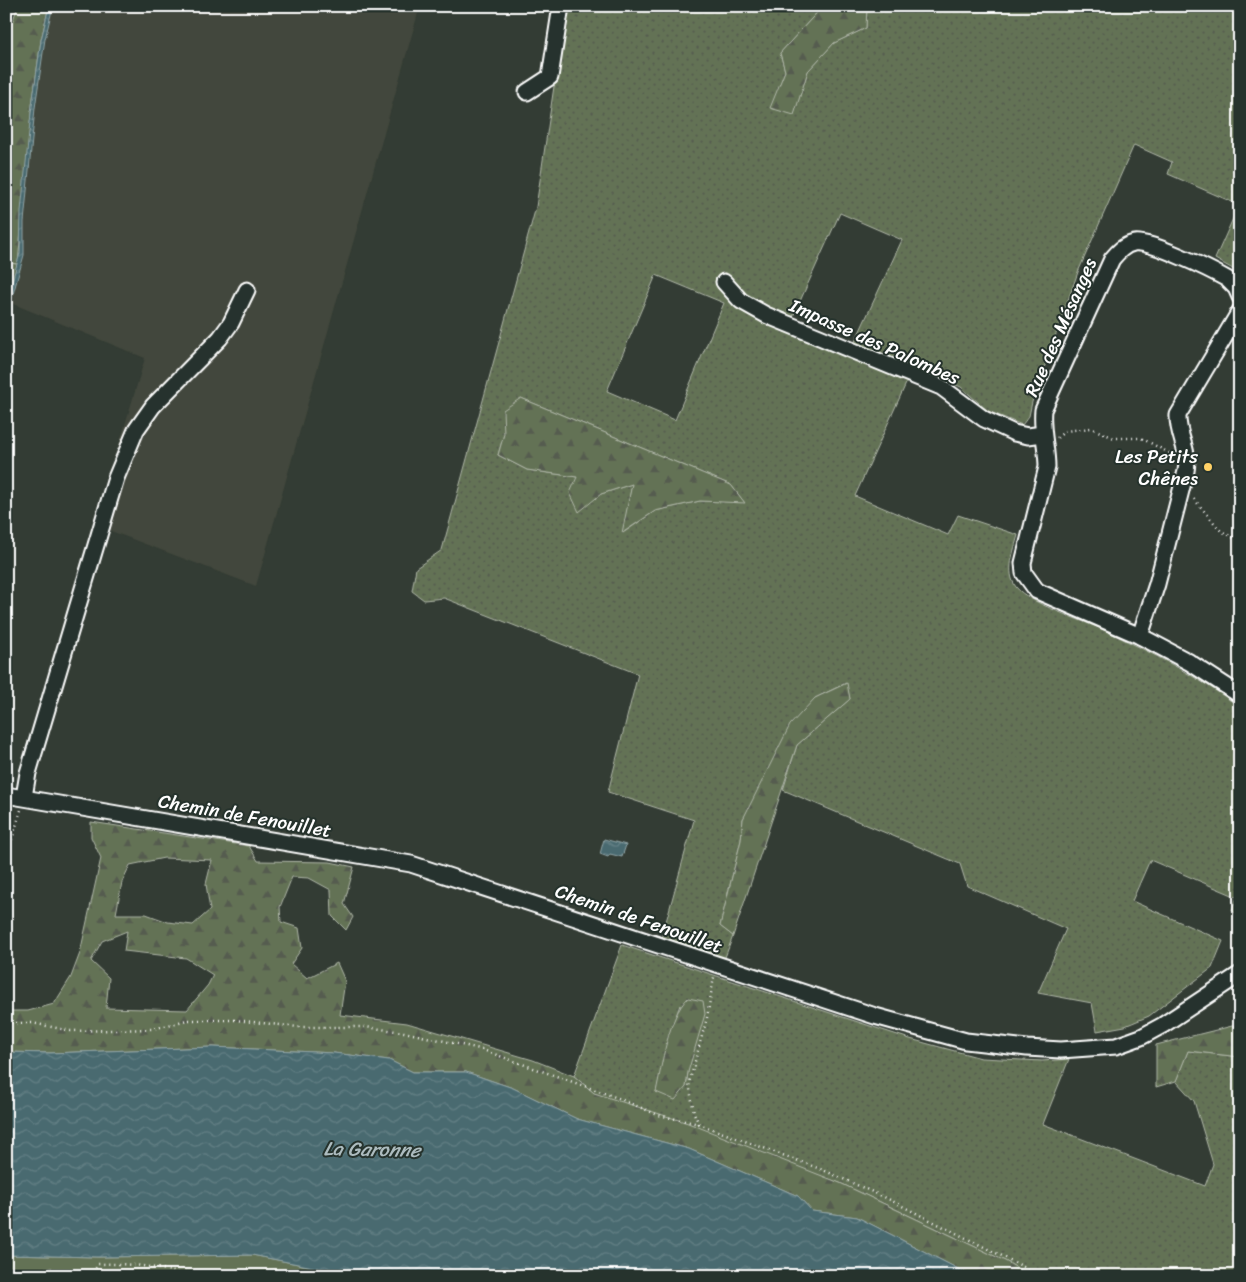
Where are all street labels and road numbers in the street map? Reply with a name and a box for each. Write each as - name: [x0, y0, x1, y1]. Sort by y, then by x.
- street label: Rue des Mésanges: [1015, 252, 1106, 402]
- street label: Impasse des Palombes: [783, 289, 966, 394]
- street label: Chemin de Fenouillet: [156, 784, 334, 847]
- street label: Chemin de Fenouillet: [551, 874, 727, 963]

